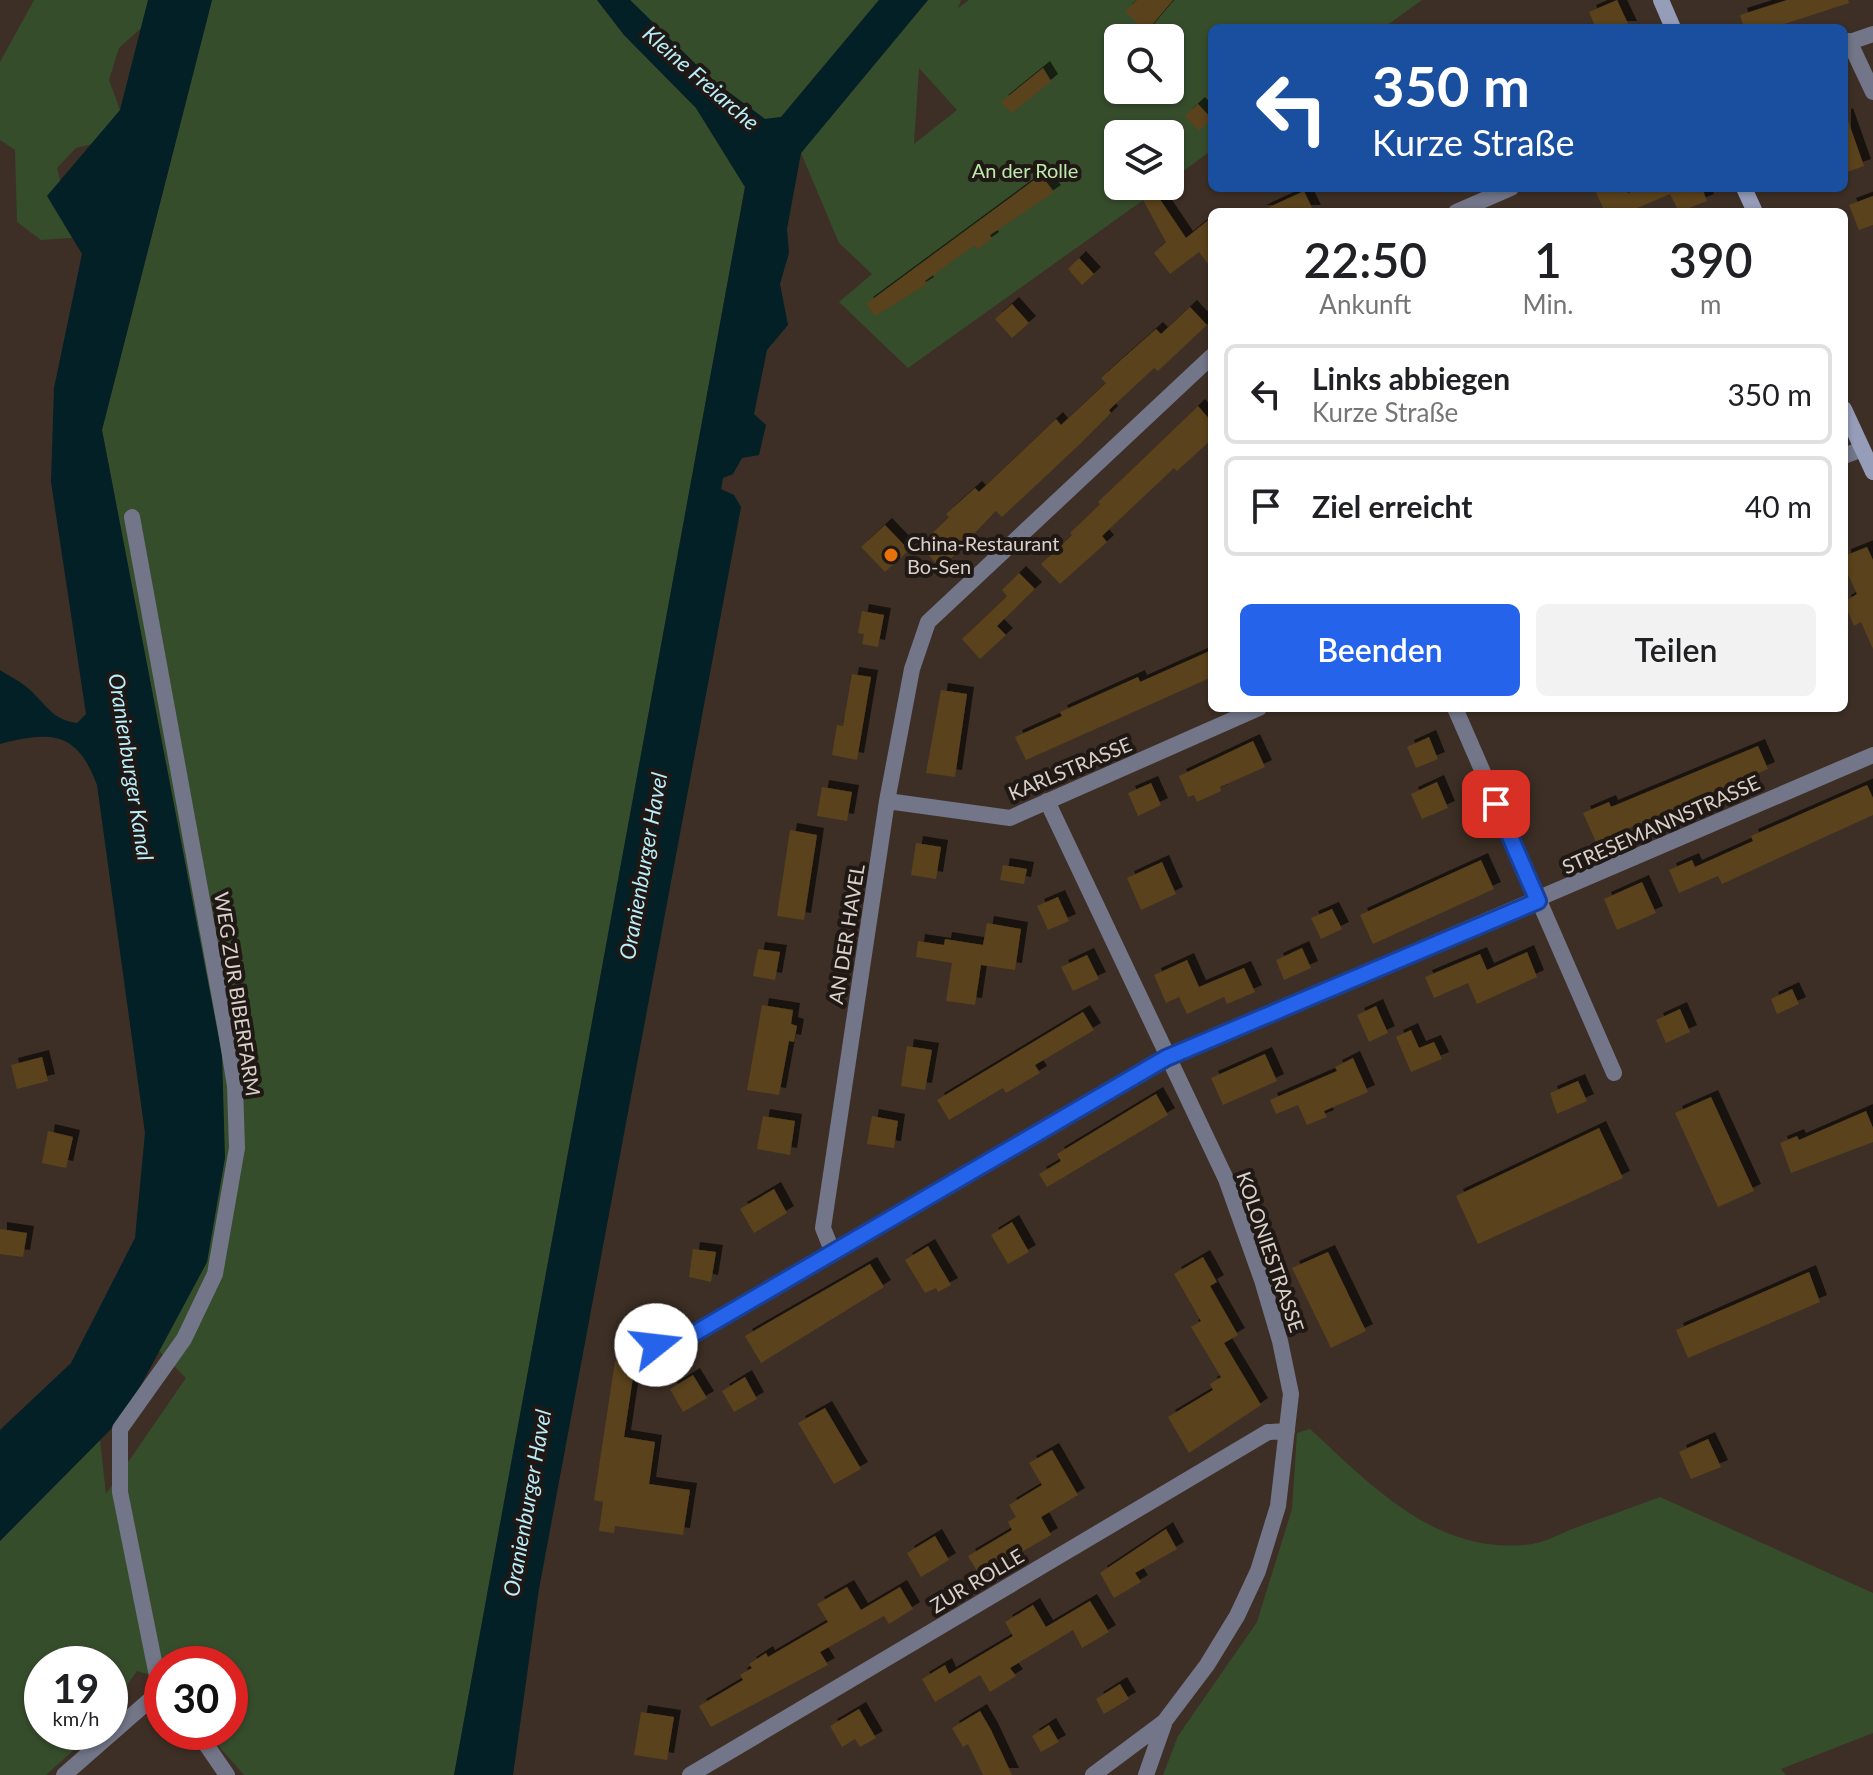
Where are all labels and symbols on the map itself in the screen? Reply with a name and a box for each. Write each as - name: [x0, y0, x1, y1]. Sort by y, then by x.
- water label: Kleine Freiarche: [638, 20, 765, 135]
- park label: An der Rolle: [972, 158, 1078, 182]
- place label: China-Restaurant Bo-Sen: [907, 531, 1059, 578]
- marker: China-Restaurant Bo-Sen: [882, 546, 900, 564]
- water label: Oranienburger Kanal: [103, 671, 160, 863]
- street label: KARLSTRASSE: [1004, 731, 1135, 805]
- water label: Oranienburger Havel: [613, 770, 672, 962]
- pin: [1462, 770, 1530, 838]
- street label: STRESEMANNSTRASSE: [1558, 770, 1763, 879]
- street label: AN DER HAVEL: [823, 862, 869, 1006]
- street label: WEG ZUR BIBERFARM: [210, 890, 266, 1098]
- street label: KOLONIESTRASSE: [1232, 1168, 1310, 1335]
- position arrow: [614, 1303, 698, 1387]
- water label: Oranienburger Havel: [497, 1407, 556, 1599]
- street label: ZUR ROLLE: [925, 1543, 1028, 1617]
- speed limit sign: 30: [144, 1646, 248, 1750]

